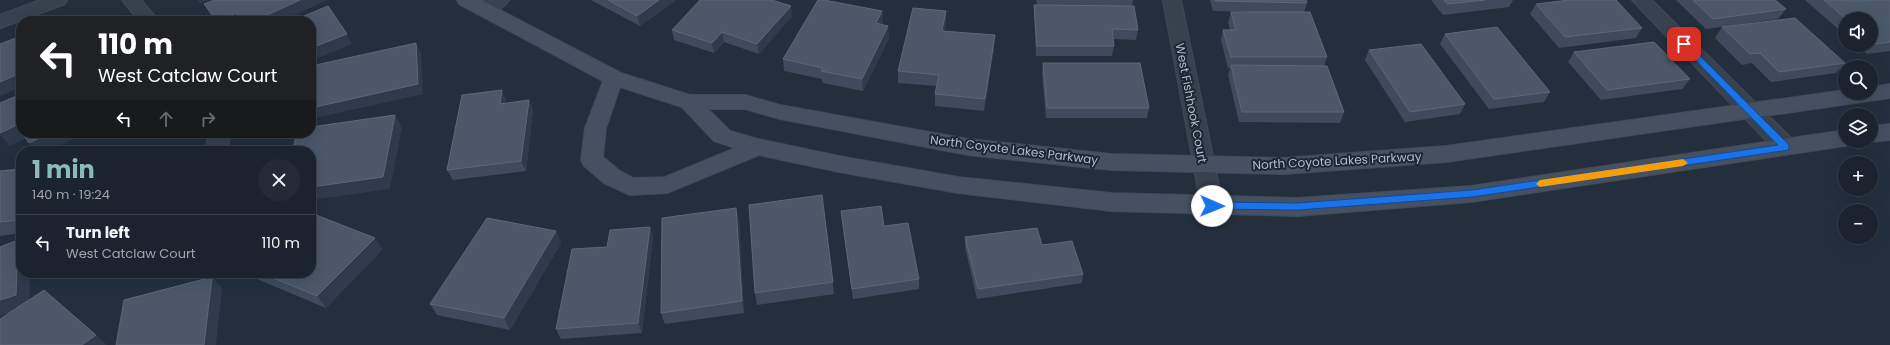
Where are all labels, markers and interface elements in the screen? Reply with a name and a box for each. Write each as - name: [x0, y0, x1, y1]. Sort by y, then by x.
- map controls: [1838, 12, 1878, 244]
- button: sound: [1838, 12, 1878, 52]
- text: 110 m: [98, 25, 173, 64]
- pin: [1667, 27, 1701, 61]
- icon: left: [32, 32, 84, 84]
- icon: arrive: [1673, 33, 1695, 55]
- street label: West Fishhook Court: [1172, 41, 1211, 164]
- button: search: [1838, 60, 1878, 100]
- text: West Catclaw Court: [98, 63, 277, 88]
- icon: left: [113, 108, 135, 130]
- icon: ahead: [155, 108, 177, 130]
- icon: right: [197, 108, 219, 130]
- button: layers: [1838, 108, 1878, 148]
- street label: North Coyote Lakes Parkway: [929, 131, 1099, 168]
- street label: North Coyote Lakes Parkway: [1252, 148, 1422, 173]
- text: 1 min: [32, 153, 95, 186]
- button: +: [1838, 156, 1878, 196]
- button: close: [258, 159, 300, 201]
- text: 140 m · 19:24: [32, 185, 110, 204]
- position arrow: [1191, 185, 1233, 227]
- button: −: [1838, 204, 1878, 244]
- text: Turn left: [66, 222, 130, 243]
- icon: left: [32, 232, 54, 254]
- text: 110 m: [262, 232, 300, 253]
- text: West Catclaw Court: [66, 244, 196, 263]

